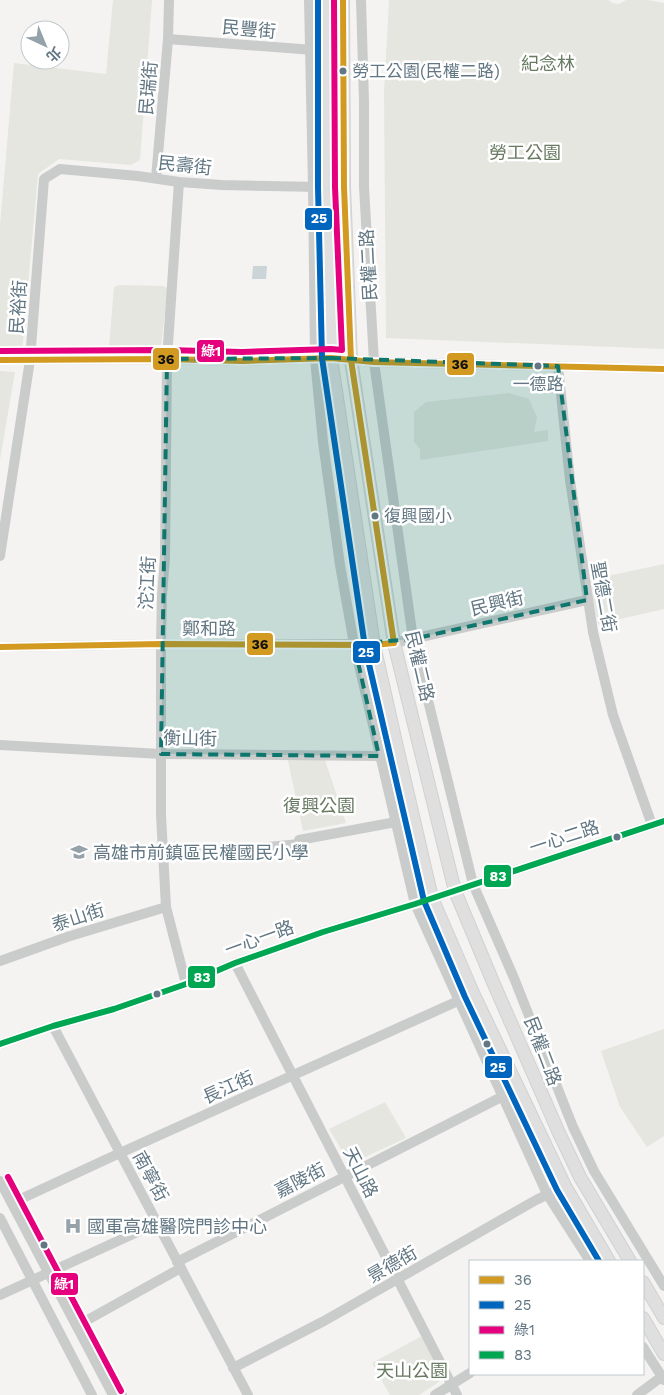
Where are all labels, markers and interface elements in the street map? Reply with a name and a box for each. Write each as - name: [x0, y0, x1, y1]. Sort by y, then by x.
- street label: 民豐街: [221, 16, 277, 42]
- north arrow: [20, 20, 70, 70]
- text: 北: [43, 44, 65, 65]
- park label: 紀念林: [521, 53, 575, 74]
- street label: 民瑞街: [135, 60, 161, 116]
- place label: 勞工公園(民權二路): [352, 61, 500, 81]
- marker: 勞工公園(民權二路): [338, 66, 348, 76]
- park label: 勞工公園: [489, 142, 561, 163]
- street label: 民壽街: [157, 152, 213, 178]
- line badge: 25: [304, 207, 333, 231]
- text: 25: [311, 210, 327, 226]
- street label: 民權二路: [356, 228, 380, 302]
- street label: 民裕街: [6, 279, 30, 335]
- line badge: 綠1: [196, 339, 225, 363]
- text: 綠1: [201, 343, 221, 359]
- line badge: 36: [152, 347, 180, 371]
- text: 36: [158, 351, 175, 367]
- line badge: 36: [446, 352, 475, 376]
- text: 36: [452, 356, 469, 372]
- marker: 一德路: [533, 361, 543, 371]
- place label: 一德路: [513, 374, 564, 394]
- place label: 復興國小: [384, 506, 452, 526]
- marker: 復興國小: [370, 511, 380, 521]
- street label: 沱江街: [135, 555, 159, 611]
- street label: 聖德二街: [587, 560, 621, 634]
- street label: 民興街: [468, 587, 526, 619]
- street label: 鄭和路: [182, 618, 236, 639]
- street label: 民權二路: [402, 629, 438, 703]
- line badge: 36: [246, 632, 274, 656]
- text: 36: [252, 636, 269, 652]
- line badge: 25: [352, 640, 381, 664]
- text: 25: [358, 644, 374, 660]
- street label: 衡山街: [163, 727, 217, 749]
- park label: 復興公園: [283, 795, 355, 816]
- street label: 一心二路: [527, 816, 601, 858]
- unlabelled marker: [612, 832, 622, 842]
- school or university icon: 高雄市前鎮區民權國民小學: [69, 842, 89, 862]
- place label: 高雄市前鎮區民權國民小學: [93, 842, 309, 863]
- line badge: 83: [483, 864, 512, 888]
- text: 83: [490, 868, 506, 884]
- street label: 泰山街: [49, 899, 107, 935]
- street label: 一心一路: [222, 916, 296, 960]
- line badge: 83: [187, 965, 216, 989]
- text: 83: [194, 969, 210, 985]
- unlabelled marker: [152, 989, 162, 999]
- street label: 民權二路: [520, 1014, 566, 1088]
- unlabelled marker: [482, 1039, 492, 1049]
- line badge: 25: [484, 1055, 513, 1079]
- text: 25: [490, 1059, 506, 1075]
- street label: 長江街: [199, 1066, 257, 1108]
- street label: 天山路: [339, 1143, 383, 1201]
- street label: 南寧街: [129, 1147, 173, 1205]
- street label: 嘉陵街: [271, 1158, 329, 1202]
- hospital icon: 國軍高雄醫院門診中心: [63, 1216, 83, 1236]
- place label: 國軍高雄醫院門診中心: [87, 1216, 267, 1237]
- unlabelled marker: [39, 1240, 49, 1250]
- street label: 景德街: [363, 1241, 421, 1287]
- legend: [469, 1260, 644, 1375]
- text: 36: [514, 1271, 532, 1289]
- line badge: 綠1: [50, 1272, 79, 1296]
- text: 綠1: [54, 1276, 74, 1292]
- text: 25: [514, 1296, 531, 1314]
- text: 綠1: [514, 1321, 535, 1339]
- text: 83: [514, 1346, 532, 1364]
- park label: 天山公園: [376, 1360, 448, 1381]

